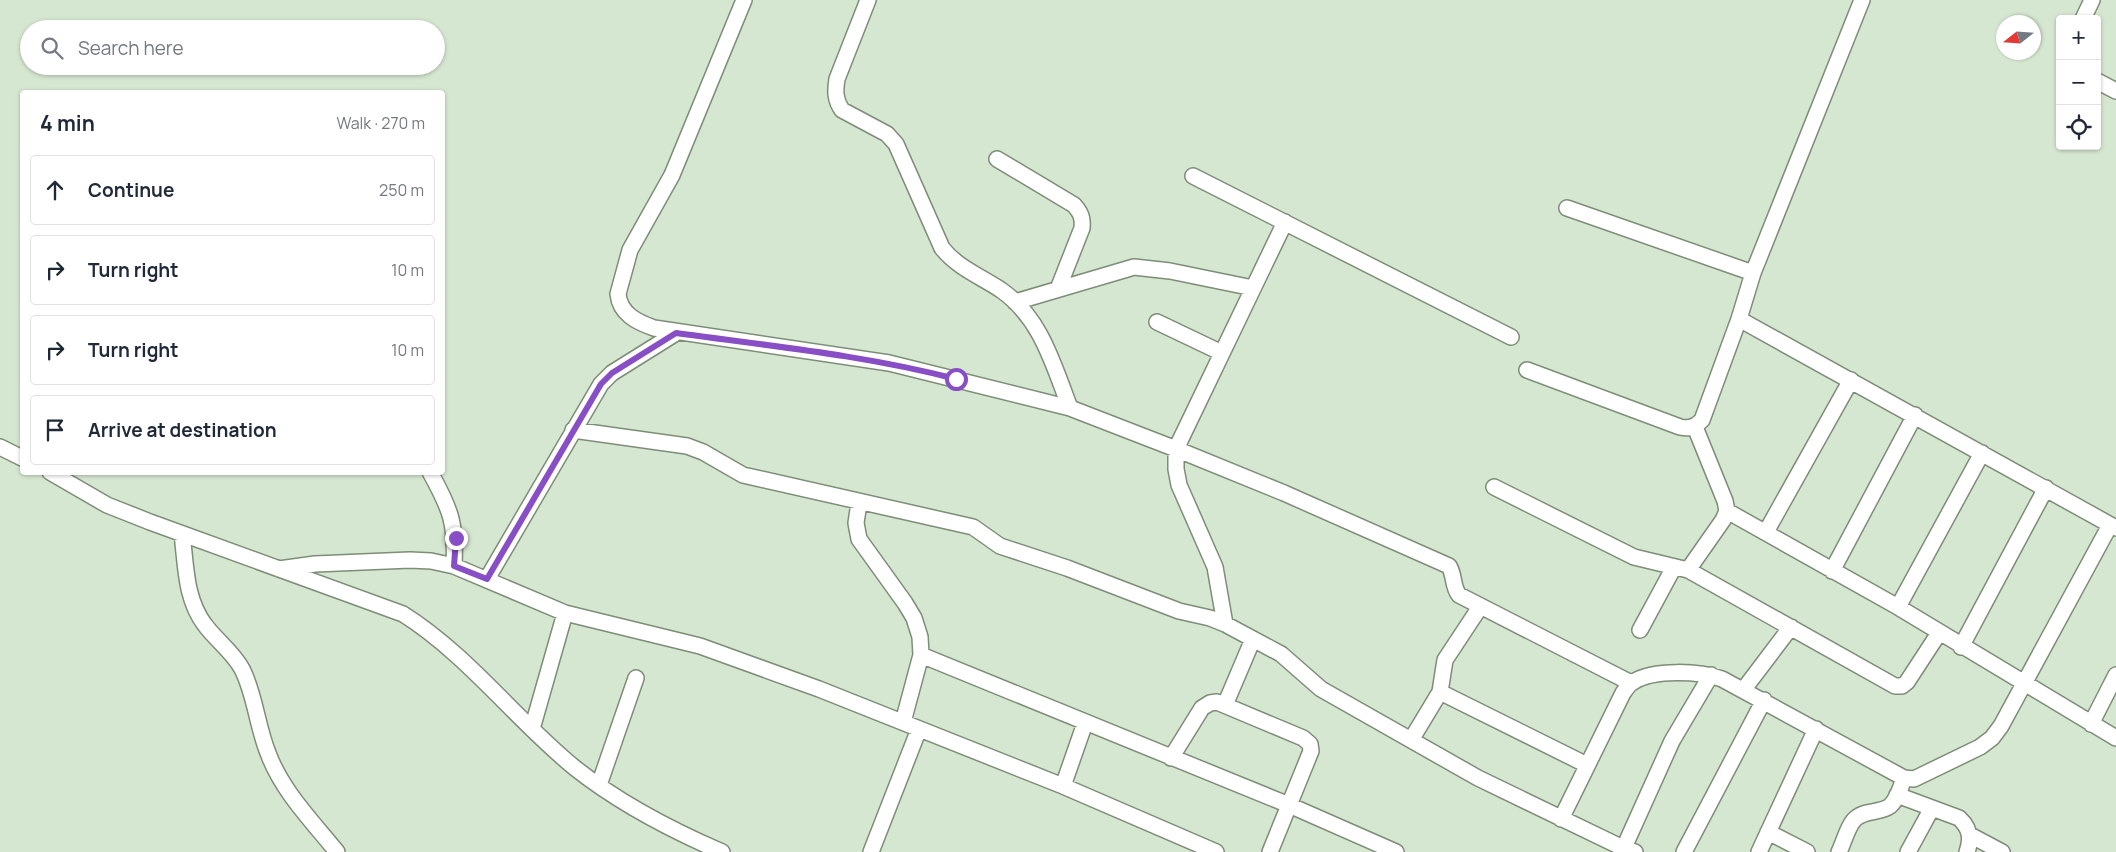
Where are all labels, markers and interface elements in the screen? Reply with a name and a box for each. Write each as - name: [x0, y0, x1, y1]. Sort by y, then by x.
- north arrow: [1996, 15, 2041, 60]
- map controls: [2056, 15, 2101, 150]
- button: +: [2056, 15, 2101, 60]
- search box: [20, 20, 445, 75]
- icon: search: [38, 34, 66, 62]
- text: Search here: [78, 35, 184, 61]
- button: −: [2056, 60, 2101, 105]
- button: locate: [2056, 105, 2101, 150]
- text: 4 min: [40, 109, 95, 137]
- text: Walk · 270 m: [336, 112, 425, 134]
- icon: ahead: [41, 176, 69, 204]
- text: Continue: [88, 177, 174, 203]
- text: 250 m: [379, 179, 424, 201]
- icon: right: [41, 256, 69, 284]
- text: Turn right: [88, 257, 178, 283]
- text: 10 m: [391, 259, 424, 281]
- icon: right: [41, 336, 69, 364]
- text: Turn right: [88, 337, 178, 363]
- text: 10 m: [391, 339, 424, 361]
- route start: [945, 368, 968, 391]
- icon: arrive: [41, 416, 69, 444]
- text: Arrive at destination: [88, 417, 277, 443]
- route end: [445, 527, 468, 550]

